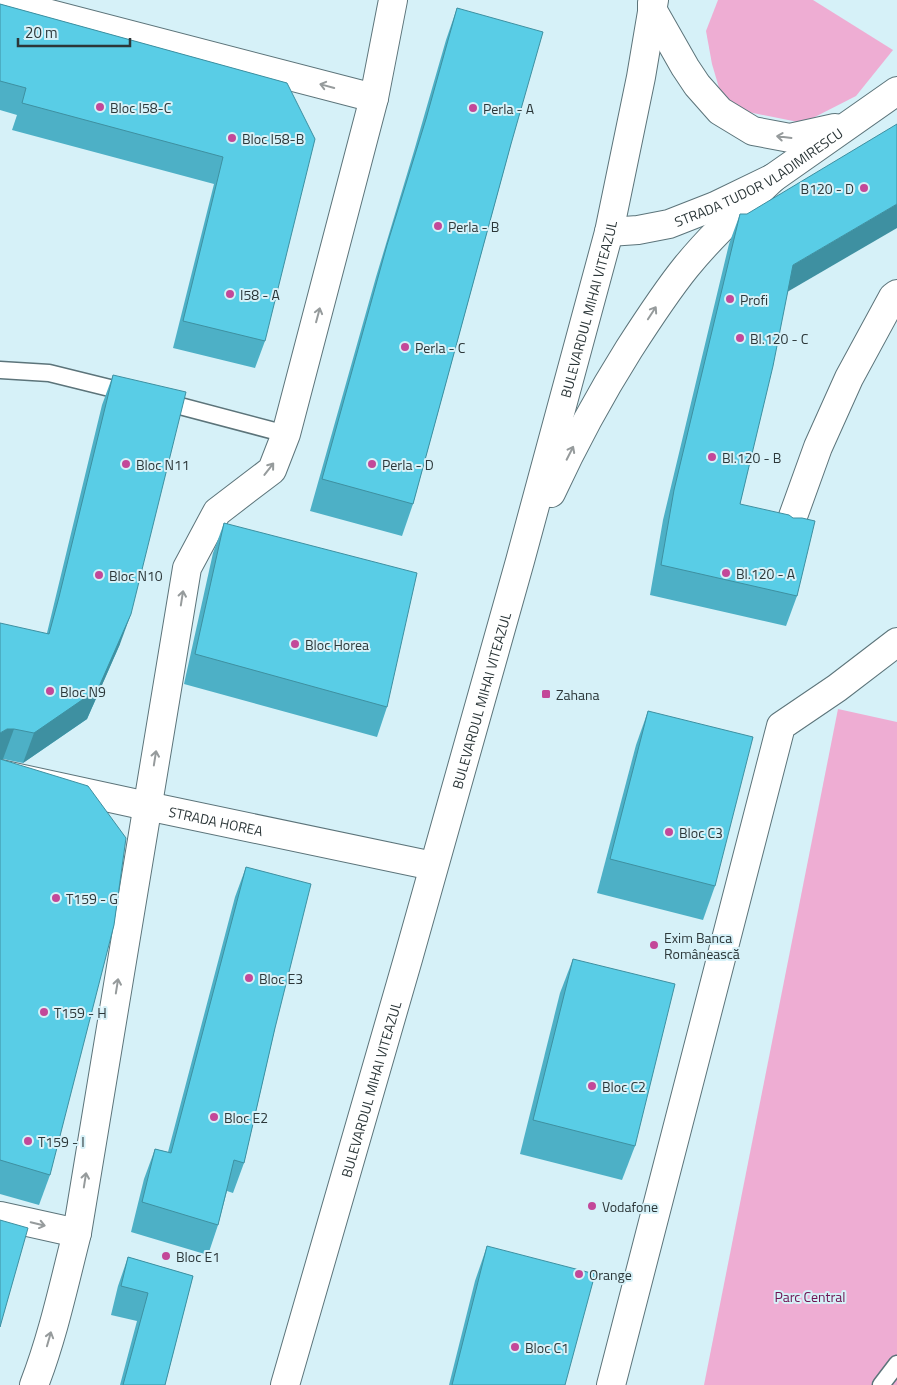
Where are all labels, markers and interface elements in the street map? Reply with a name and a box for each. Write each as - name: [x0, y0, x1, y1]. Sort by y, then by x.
- scale bar: [18, 15, 130, 47]
- text: 20 m: [25, 21, 58, 44]
- one-way arrow: [320, 81, 336, 90]
- place label: Bloc I58-C: [110, 97, 172, 118]
- place label: Perla - A: [483, 98, 535, 119]
- marker: Bloc I58-C: [94, 101, 106, 113]
- marker: Perla - A: [467, 102, 479, 114]
- street label: STRADA TUDOR VLADIMIRESCU: [671, 122, 847, 231]
- place label: Bloc I58-B: [242, 128, 304, 149]
- marker: Bloc I58-B: [226, 132, 238, 144]
- one-way arrow: [776, 132, 792, 142]
- place label: B120 - D: [801, 178, 854, 199]
- marker: B120 - D: [858, 182, 870, 194]
- place label: Perla - B: [448, 216, 499, 237]
- street label: BULEVARDUL MIHAI VITEAZUL: [554, 218, 622, 400]
- marker: Perla - B: [432, 220, 444, 232]
- place label: I58 - A: [240, 284, 280, 305]
- marker: I58 - A: [224, 288, 236, 300]
- place label: Profi: [740, 289, 768, 310]
- marker: Profi: [724, 293, 736, 305]
- one-way arrow: [647, 306, 657, 320]
- one-way arrow: [314, 308, 323, 324]
- place label: Bl.120 - C: [750, 328, 809, 349]
- marker: Bl.120 - C: [734, 332, 746, 344]
- place label: Perla - C: [415, 337, 466, 358]
- marker: Perla - C: [399, 341, 411, 353]
- one-way arrow: [566, 446, 575, 461]
- place label: Bl.120 - B: [722, 447, 781, 468]
- marker: Bl.120 - B: [706, 451, 718, 463]
- place label: Bloc N11: [136, 454, 190, 475]
- place label: Perla - D: [382, 454, 434, 475]
- marker: Bloc N11: [120, 458, 132, 470]
- marker: Perla - D: [366, 458, 378, 470]
- one-way arrow: [264, 463, 275, 476]
- place label: Bl.120 - A: [736, 563, 796, 584]
- place label: Bloc N10: [109, 565, 163, 586]
- marker: Bl.120 - A: [720, 567, 732, 579]
- marker: Bloc N10: [93, 569, 105, 581]
- one-way arrow: [177, 590, 187, 606]
- street label: BULEVARDUL MIHAI VITEAZUL: [446, 609, 516, 791]
- place label: Bloc Horea: [305, 634, 369, 655]
- marker: Bloc Horea: [289, 638, 301, 650]
- place label: Bloc N9: [60, 681, 106, 702]
- place label: Zahana: [556, 684, 600, 705]
- marker: Bloc N9: [44, 685, 56, 697]
- marker: Zahana: [540, 688, 552, 700]
- one-way arrow: [150, 751, 160, 767]
- street label: STRADA HOREA: [167, 800, 266, 841]
- place label: Bloc C3: [679, 822, 723, 843]
- marker: Bloc C3: [663, 826, 675, 838]
- place label: T159 - G: [66, 888, 118, 909]
- marker: T159 - G: [50, 892, 62, 904]
- place label: Exim Banca Românească: [664, 927, 740, 964]
- marker: Exim Banca Românească: [648, 939, 660, 951]
- place label: Bloc E3: [259, 968, 303, 989]
- marker: Bloc E3: [243, 972, 255, 984]
- one-way arrow: [113, 978, 123, 994]
- street label: BULEVARDUL MIHAI VITEAZUL: [335, 998, 406, 1180]
- place label: T159 - H: [54, 1002, 107, 1023]
- marker: T159 - H: [38, 1006, 50, 1018]
- place label: Bloc C2: [602, 1076, 646, 1097]
- marker: Bloc C2: [586, 1080, 598, 1092]
- place label: Bloc E2: [224, 1107, 268, 1128]
- marker: Bloc E2: [208, 1111, 220, 1123]
- place label: T159 - I: [38, 1131, 85, 1152]
- marker: T159 - I: [22, 1135, 34, 1147]
- one-way arrow: [81, 1173, 91, 1189]
- place label: Vodafone: [602, 1196, 658, 1217]
- marker: Vodafone: [586, 1200, 598, 1212]
- one-way arrow: [30, 1220, 46, 1229]
- place label: Bloc E1: [176, 1246, 220, 1267]
- marker: Bloc E1: [160, 1250, 172, 1262]
- place label: Orange: [589, 1264, 632, 1285]
- marker: Orange: [573, 1268, 585, 1280]
- park label: Parc Central: [774, 1286, 846, 1307]
- one-way arrow: [45, 1331, 55, 1347]
- place label: Bloc C1: [525, 1337, 569, 1358]
- marker: Bloc C1: [509, 1341, 521, 1353]

